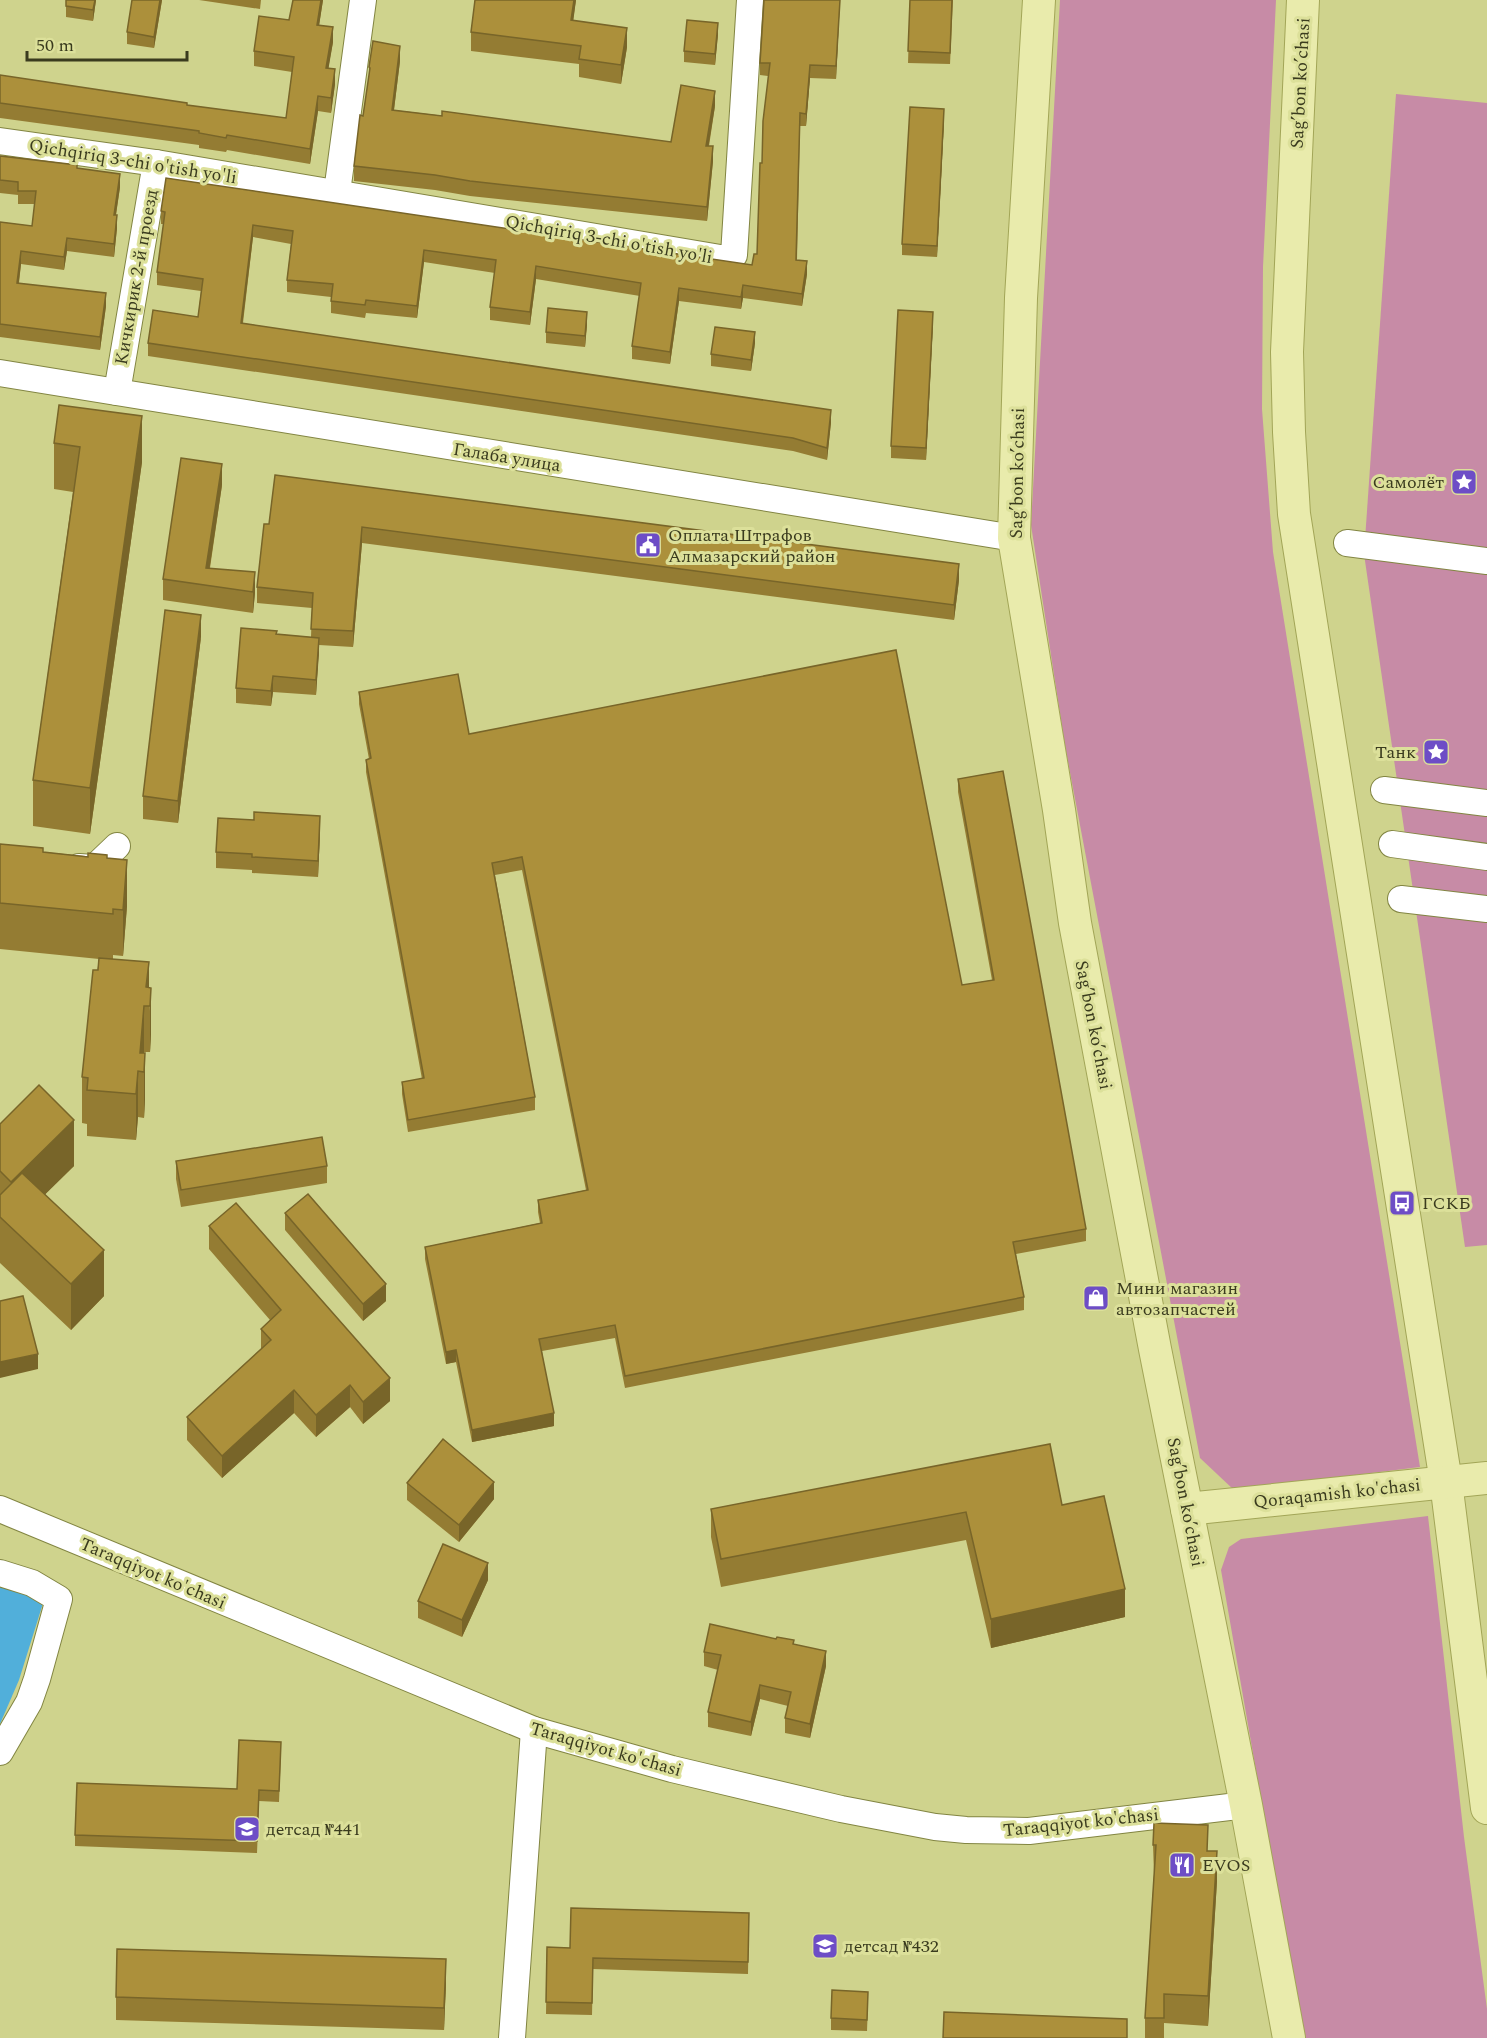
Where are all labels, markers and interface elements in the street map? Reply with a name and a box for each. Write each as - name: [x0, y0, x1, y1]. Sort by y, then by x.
- street label: Sag’bon ko’chasi: [1284, 17, 1317, 149]
- scale bar: [27, 24, 188, 62]
- text: 50 m: [36, 32, 74, 59]
- street label: Qichqiriq 3-chi o'tish yo'li: [27, 132, 239, 191]
- street label: Кичкирик 2-й проезд: [108, 187, 165, 367]
- street label: Qichqiriq 3-chi o'tish yo'li: [503, 208, 715, 271]
- street label: Sag’bon ko’chasi: [1003, 407, 1032, 539]
- street label: Галаба улица: [451, 436, 563, 479]
- place icon: Самолёт: [1449, 467, 1479, 497]
- place label: Самолёт: [1372, 469, 1444, 496]
- place label: Оплата Штрафов Aлмазарский район: [668, 522, 835, 570]
- public building icon: Оплата Штрафов Aлмазарский район: [633, 530, 663, 560]
- place icon: Танк: [1421, 737, 1451, 767]
- place label: Танк: [1375, 739, 1416, 766]
- street label: Sag’bon ko’chasi: [1068, 958, 1119, 1092]
- bus stop icon: ГСКБ: [1387, 1188, 1417, 1218]
- place label: ГСКБ: [1422, 1190, 1471, 1217]
- place label: Мини магазин автозапчастей: [1116, 1275, 1238, 1323]
- shop icon: Мини магазин автозапчастей: [1081, 1283, 1111, 1313]
- street label: Sag’bon ko’chasi: [1160, 1435, 1211, 1569]
- street label: Qoraqamish ko'chasi: [1252, 1471, 1422, 1516]
- street label: Taraqqiyot ko'chasi: [76, 1530, 230, 1616]
- street label: Taraqqiyot ko'chasi: [527, 1715, 685, 1784]
- street label: Taraqqiyot ko'chasi: [1002, 1801, 1160, 1844]
- school or university icon: детсад №441: [232, 1814, 262, 1844]
- place label: детсад №441: [266, 1816, 361, 1843]
- restaurant icon: EVOS: [1167, 1850, 1197, 1880]
- place label: EVOS: [1202, 1852, 1250, 1879]
- school or university icon: детсад №432: [810, 1931, 840, 1961]
- place label: детсад №432: [844, 1933, 939, 1960]

